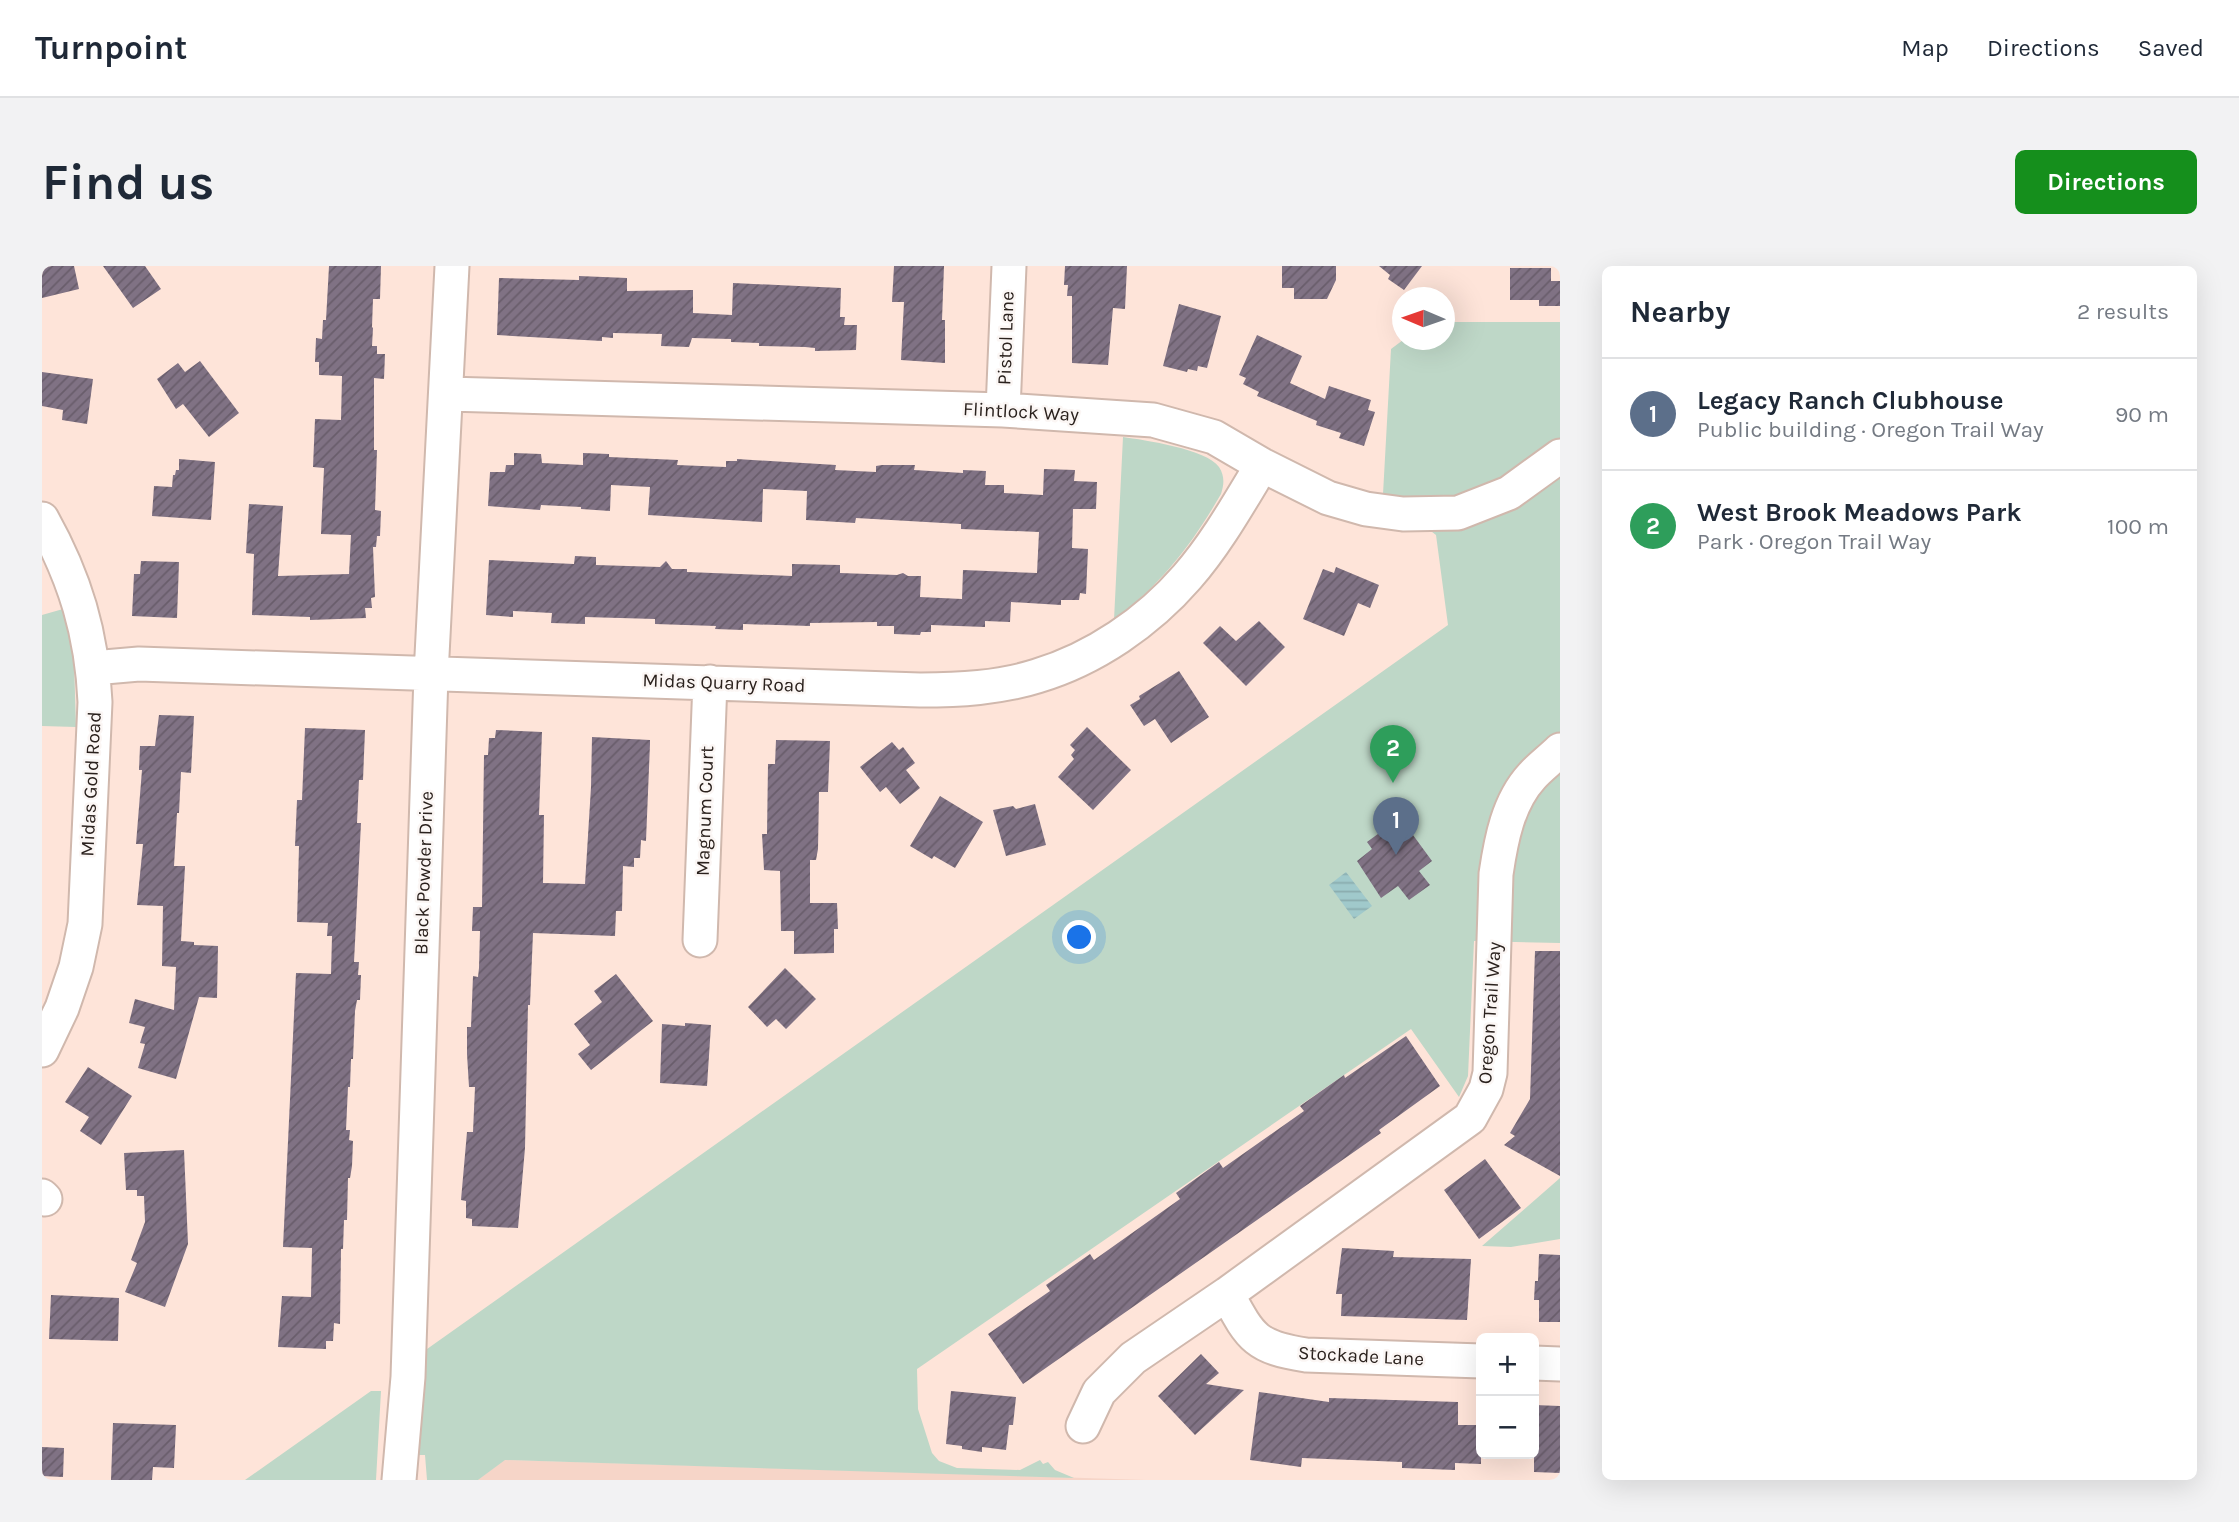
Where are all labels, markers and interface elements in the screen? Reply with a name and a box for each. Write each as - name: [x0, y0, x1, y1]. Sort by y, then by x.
- text: Turnpoint: [35, 29, 187, 67]
- text: Map: [1901, 34, 1949, 62]
- text: Directions: [1987, 34, 2100, 62]
- text: Saved: [2138, 34, 2204, 62]
- button: Directions: [2015, 150, 2197, 214]
- text: Find us: [42, 154, 214, 211]
- north arrow: [1392, 287, 1455, 350]
- street label: Pistol Lane: [993, 291, 1019, 385]
- text: Nearby: [1630, 294, 1730, 330]
- text: 2 results: [2077, 298, 2169, 325]
- text: Legacy Ranch Clubhouse: [1697, 385, 2003, 416]
- street label: Flintlock Way: [963, 398, 1080, 426]
- text: 1: [1649, 401, 1657, 428]
- text: 90 m: [2115, 401, 2169, 428]
- text: Public building · Oregon Trail Way: [1697, 416, 2044, 443]
- text: West Brook Meadows Park: [1697, 497, 2022, 528]
- text: 2: [1646, 513, 1660, 540]
- text: 100 m: [2107, 513, 2169, 540]
- text: Park · Oregon Trail Way: [1697, 528, 1931, 555]
- street label: Midas Quarry Road: [642, 669, 806, 697]
- street label: Midas Gold Road: [76, 711, 106, 857]
- pin: 2: [1370, 725, 1416, 783]
- street label: Magnum Court: [692, 746, 718, 876]
- street label: Black Powder Drive: [410, 791, 438, 955]
- pin: 1: [1373, 797, 1419, 855]
- your location: [1062, 920, 1096, 954]
- street label: Oregon Trail Way: [1474, 941, 1506, 1085]
- map controls: [1476, 1333, 1539, 1459]
- button: +: [1476, 1333, 1539, 1396]
- street label: Stockade Lane: [1297, 1342, 1425, 1370]
- button: −: [1476, 1396, 1539, 1459]

